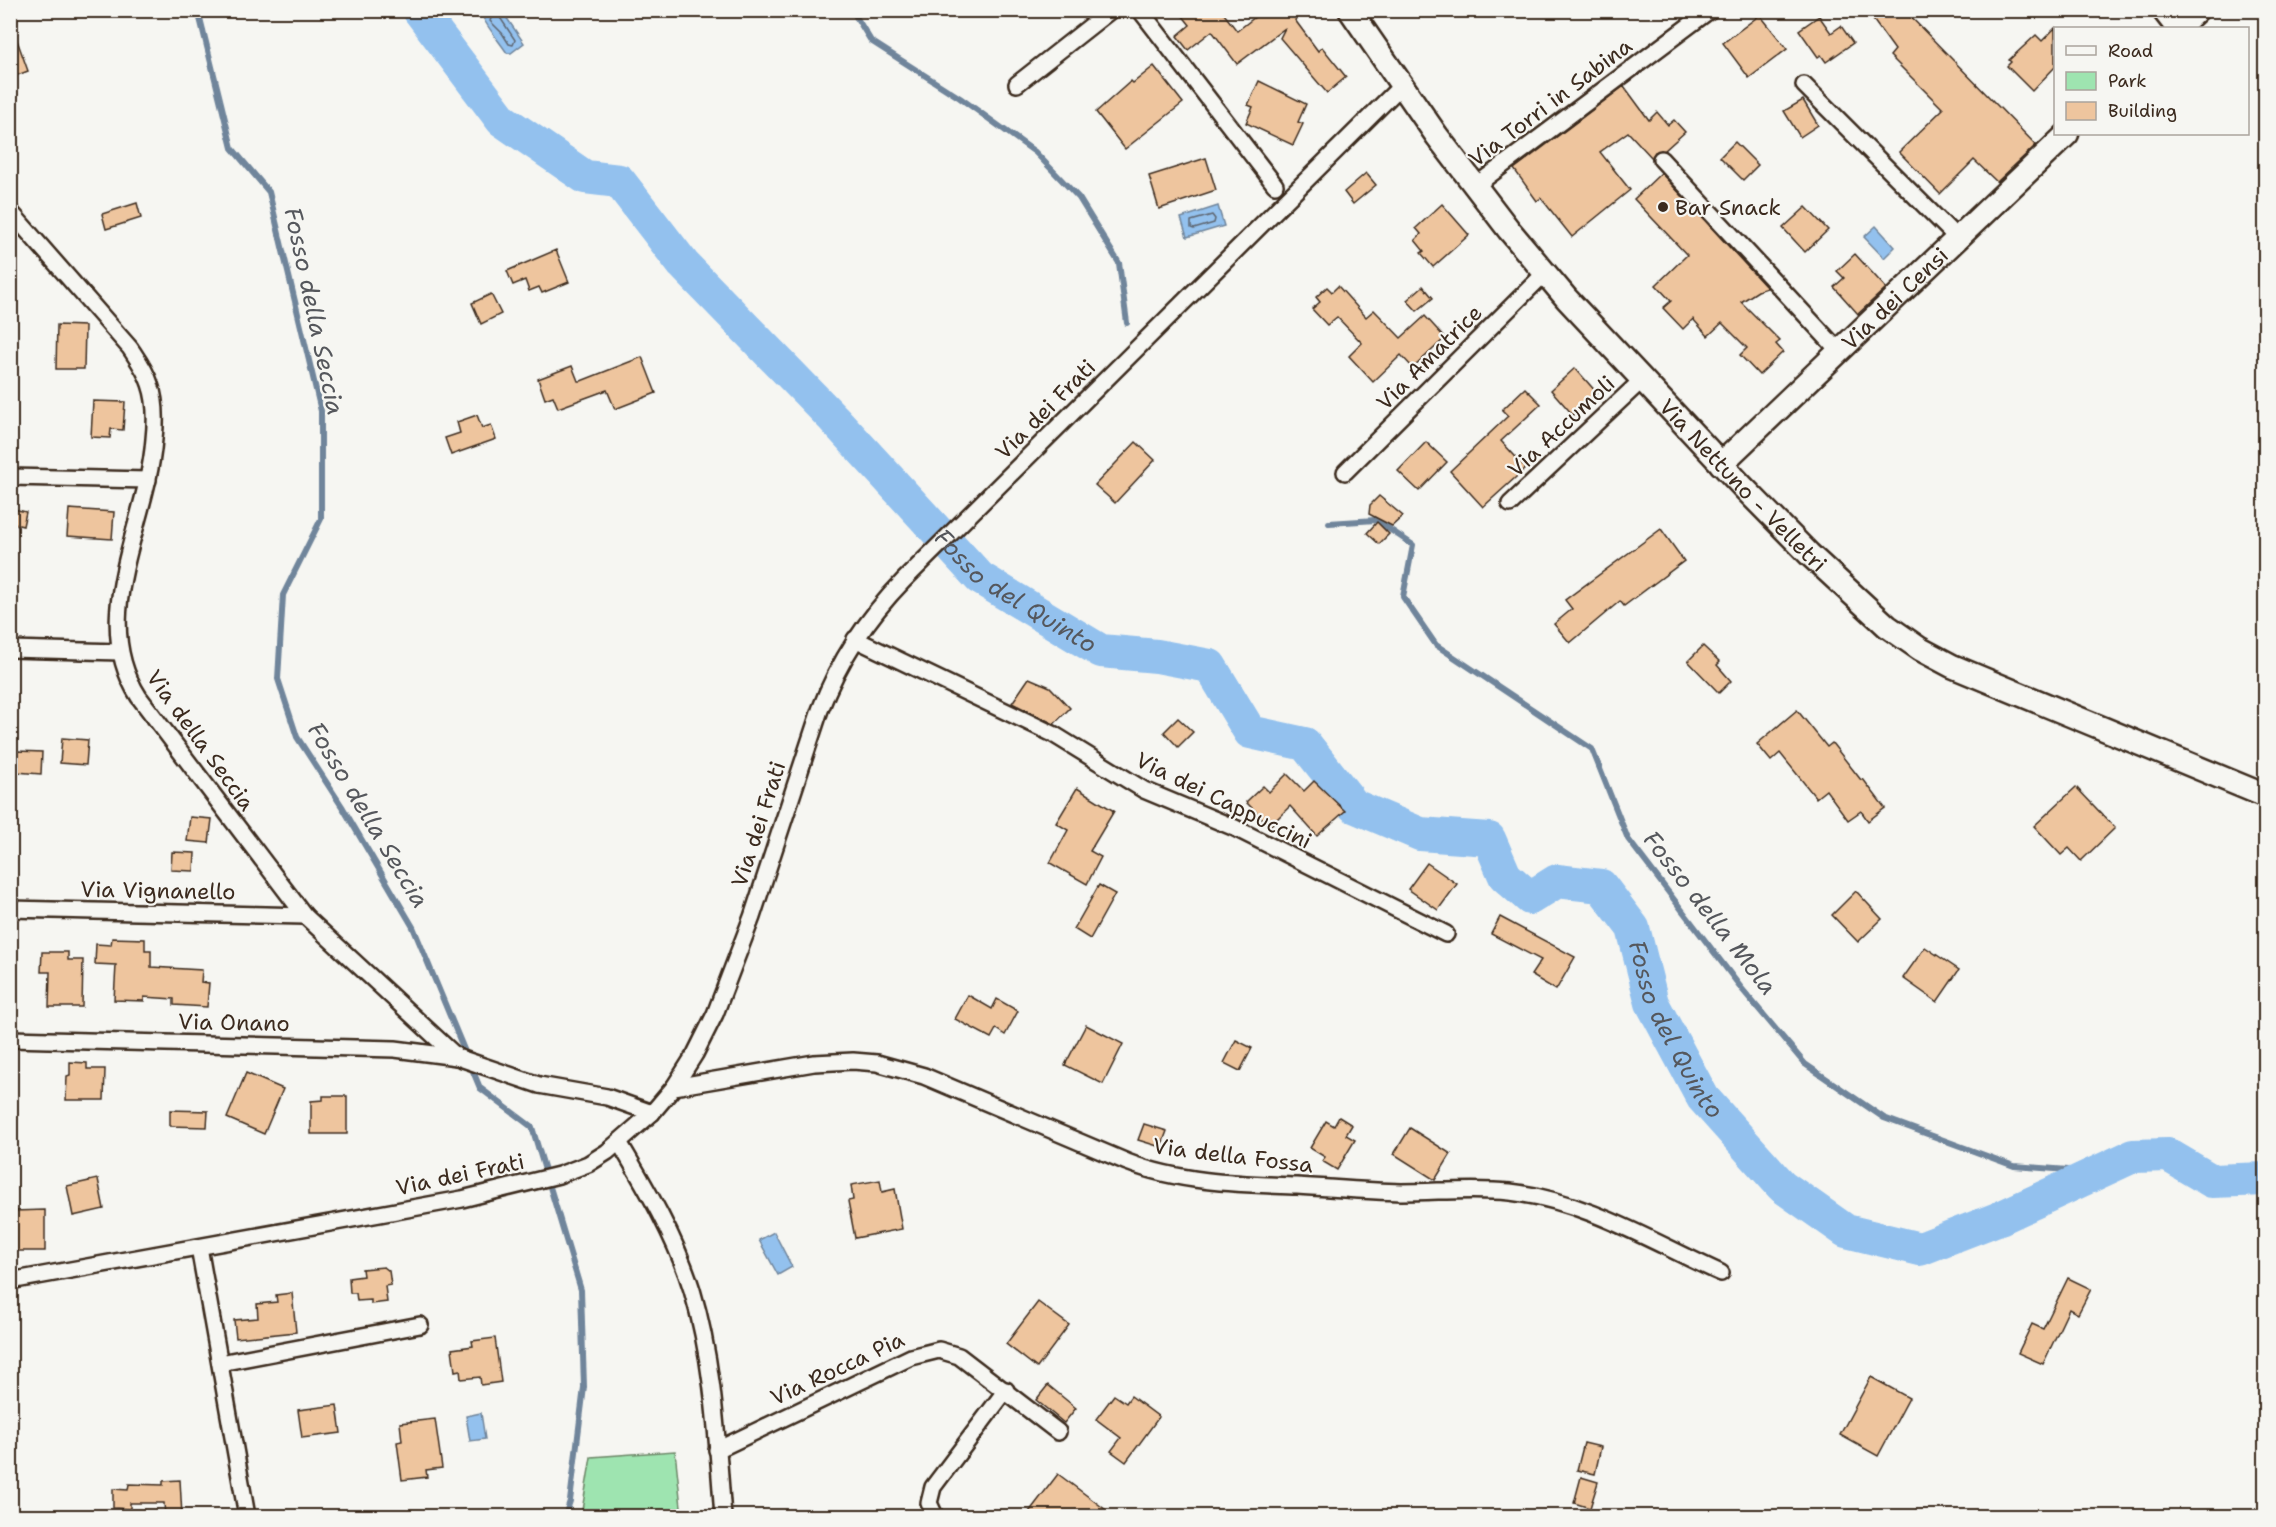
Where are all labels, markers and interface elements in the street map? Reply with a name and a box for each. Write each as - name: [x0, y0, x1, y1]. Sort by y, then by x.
- legend: [2054, 27, 2249, 135]
- street label: Via Torri in Sabina: [1463, 31, 1638, 173]
- text: Road: [2108, 39, 2153, 63]
- text: Park: [2108, 69, 2147, 93]
- text: Building: [2108, 99, 2177, 123]
- place label: Bar Snack: [1675, 193, 1781, 222]
- marker: Bar Snack: [1656, 200, 1670, 214]
- water label: Fosso della Seccia: [276, 204, 352, 418]
- street label: Via dei Censi: [1835, 241, 1955, 356]
- street label: Via Amatrice: [1370, 298, 1488, 416]
- street label: Via dei Frati: [989, 353, 1102, 466]
- street label: Via Accumoli: [1502, 369, 1621, 484]
- street label: Via Nettuno - Velletri: [1653, 393, 1833, 578]
- water label: Fosso del Quinto: [927, 522, 1103, 661]
- street label: Via della Seccia: [140, 664, 262, 817]
- water label: Fosso della Seccia: [300, 716, 436, 914]
- street label: Via dei Cappuccini: [1131, 745, 1317, 856]
- street label: Via dei Frati: [724, 758, 792, 891]
- water label: Fosso della Mola: [1636, 824, 1784, 1002]
- street label: Via Vignanello: [80, 875, 236, 906]
- water label: Fosso del Quinto: [1621, 937, 1730, 1126]
- street label: Via Onano: [178, 1007, 290, 1038]
- street label: Via della Fossa: [1151, 1131, 1315, 1180]
- street label: Via dei Frati: [393, 1147, 527, 1202]
- street label: Via Rocca Pia: [766, 1325, 909, 1412]

